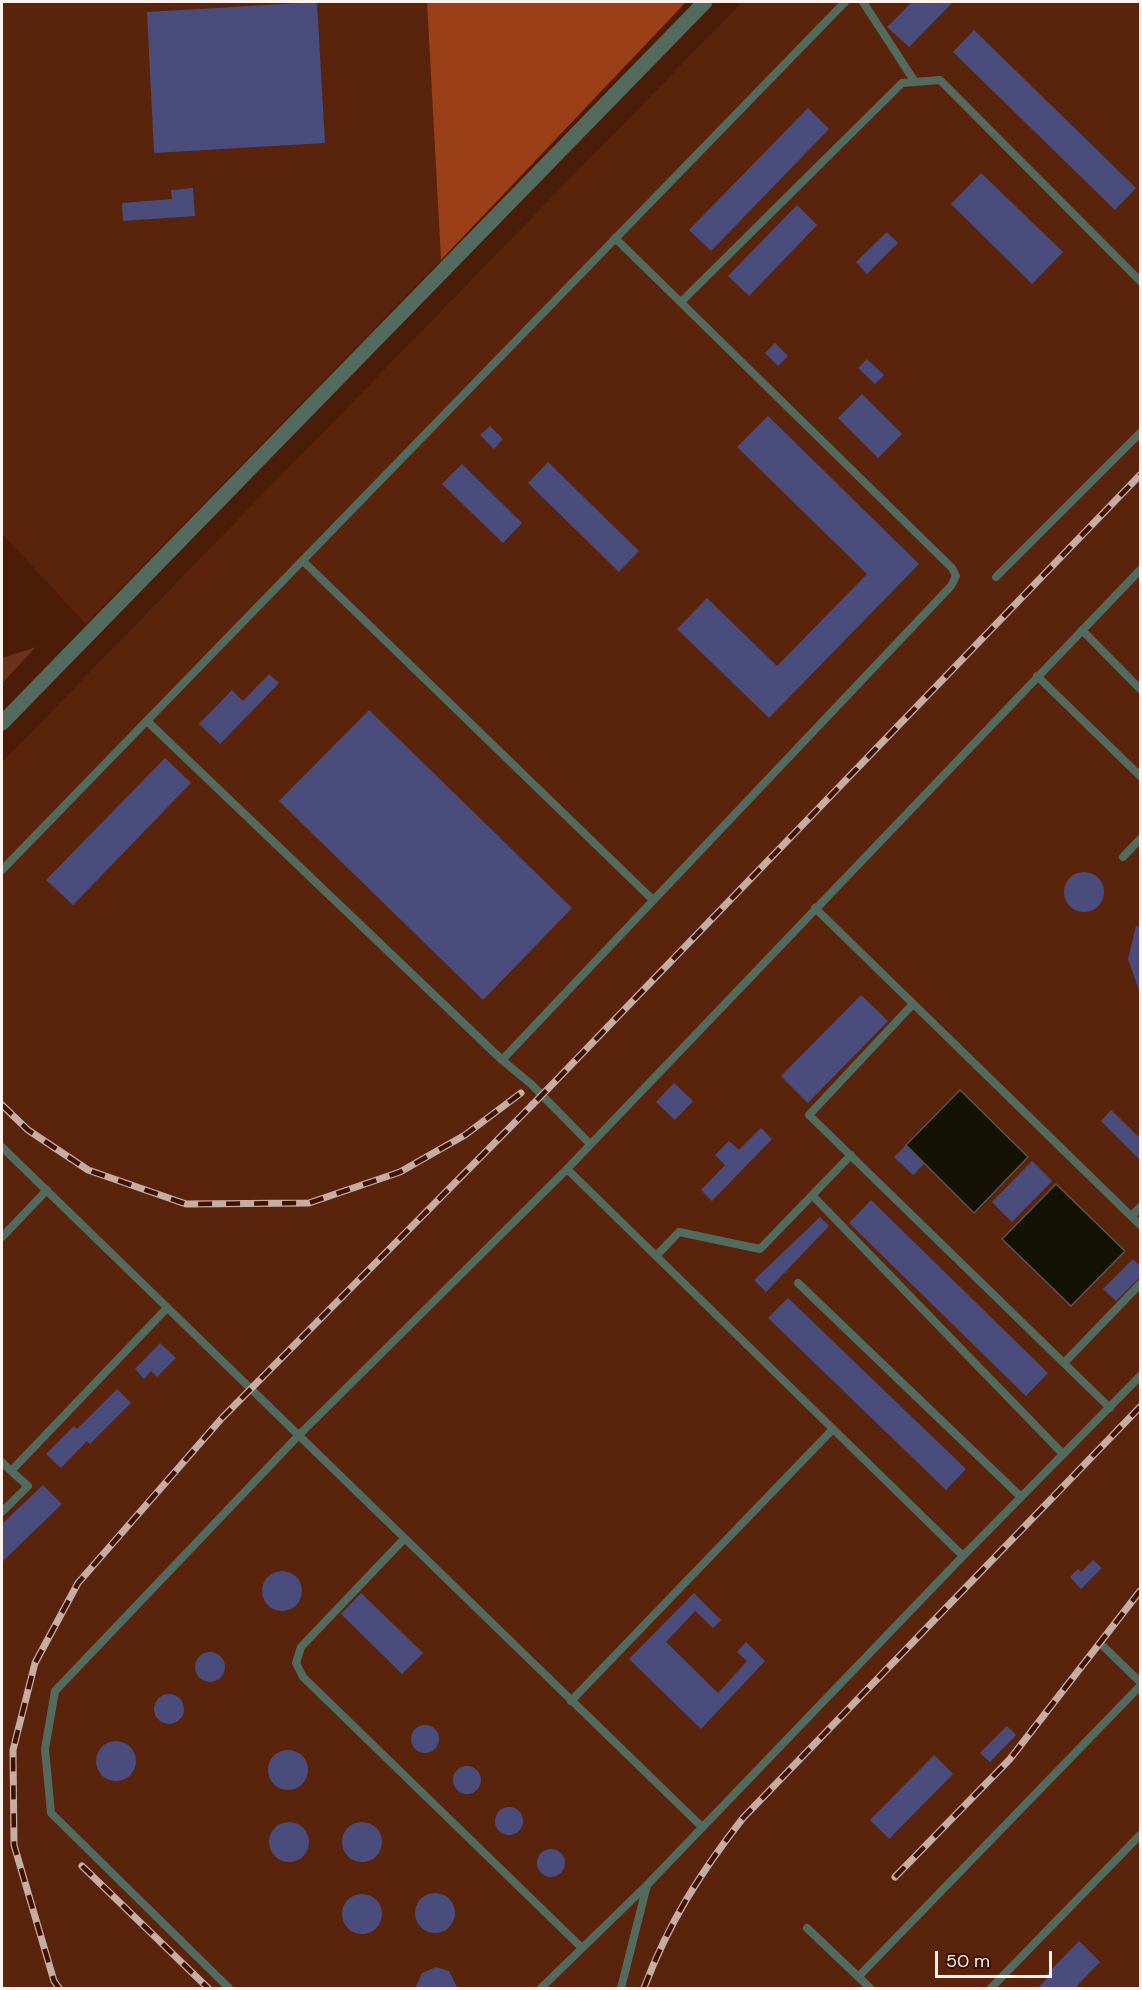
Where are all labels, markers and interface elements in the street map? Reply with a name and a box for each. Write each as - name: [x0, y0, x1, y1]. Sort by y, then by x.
- scale bar: [938, 1939, 1055, 1977]
- text: 50 m: [946, 1949, 990, 1973]

